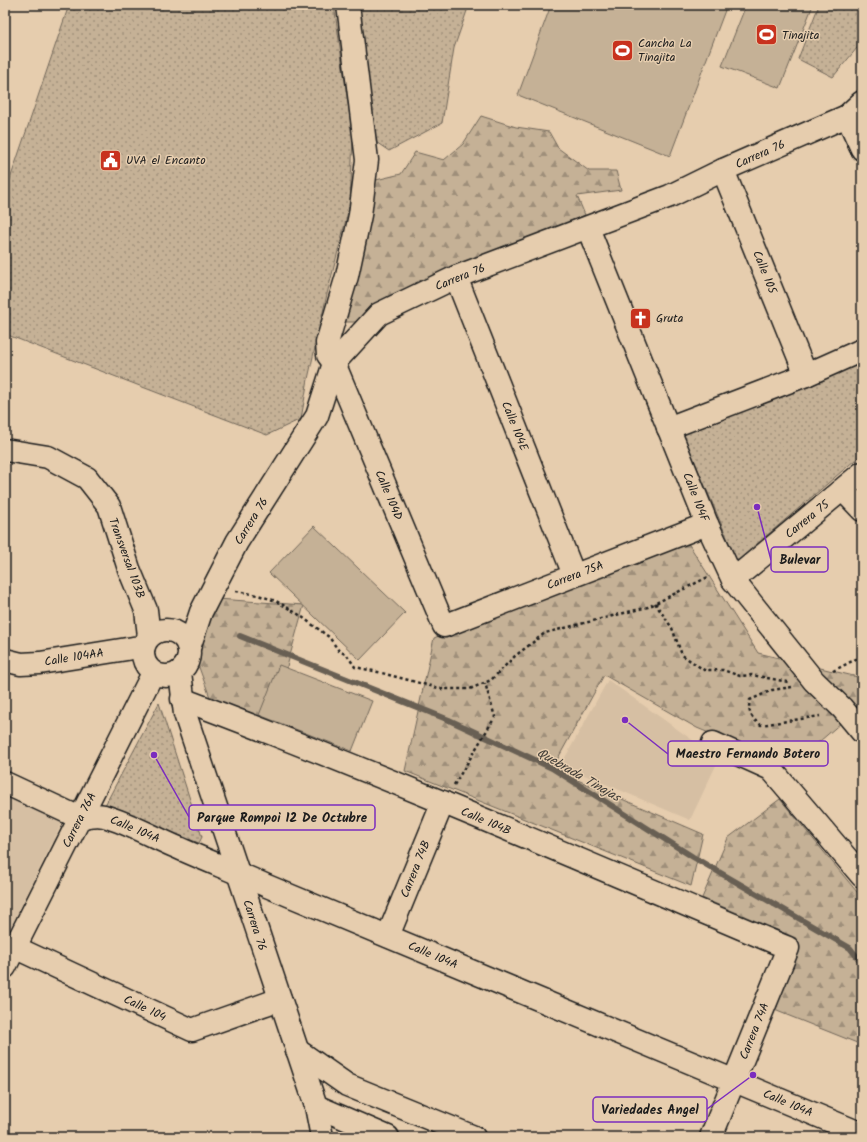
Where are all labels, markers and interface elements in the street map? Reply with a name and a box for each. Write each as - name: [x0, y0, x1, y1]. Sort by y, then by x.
- sports icon: Tinajita: [754, 22, 780, 48]
- place label: Tinajita: [782, 26, 820, 45]
- place label: Cancha La Tinajita: [638, 34, 692, 67]
- sports icon: Cancha La Tinajita: [610, 37, 636, 63]
- street label: Carrera 76: [732, 135, 788, 174]
- public building icon: UVA el Encanto: [98, 147, 124, 173]
- place label: UVA el Encanto: [126, 151, 206, 170]
- street label: Calle 105: [747, 248, 782, 298]
- street label: Carrera 76: [432, 259, 488, 296]
- church icon: Gruta: [627, 305, 653, 331]
- place label: Gruta: [656, 309, 684, 328]
- street label: Calle 104E: [496, 398, 534, 455]
- street label: Calle 104D: [369, 467, 408, 524]
- street label: Calle 104F: [677, 470, 715, 526]
- street label: Carrera 76: [229, 494, 273, 549]
- street label: Carrera 75: [781, 494, 835, 543]
- street label: Transversal 103B: [103, 515, 150, 601]
- callout: Bulevar: [771, 547, 828, 572]
- text: Bulevar: [779, 550, 822, 571]
- street label: Carrera 75A: [544, 556, 607, 595]
- street label: Calle 104AA: [43, 643, 105, 672]
- callout: Maestro Fernando Botero: [668, 741, 828, 766]
- water label: Quebrada Tinajas: [533, 743, 625, 808]
- text: Maestro Fernando Botero: [676, 744, 820, 765]
- street label: Carrera 76A: [57, 789, 102, 851]
- street label: Calle 104B: [458, 802, 514, 841]
- callout: Parque Rompoi 12 De Octubre: [189, 805, 375, 830]
- text: Parque Rompoi 12 De Octubre: [197, 808, 368, 829]
- street label: Calle 104A: [107, 810, 163, 848]
- street label: Carrera 74B: [395, 838, 436, 901]
- street label: Carrera 76: [237, 897, 272, 953]
- street label: Calle 104A: [405, 936, 461, 974]
- street label: Calle 104: [120, 990, 170, 1027]
- street label: Carrera 74A: [734, 1000, 775, 1063]
- street label: Calle 104A: [760, 1084, 816, 1122]
- callout: Variedades Angel: [593, 1097, 707, 1122]
- text: Variedades Angel: [601, 1100, 699, 1121]

